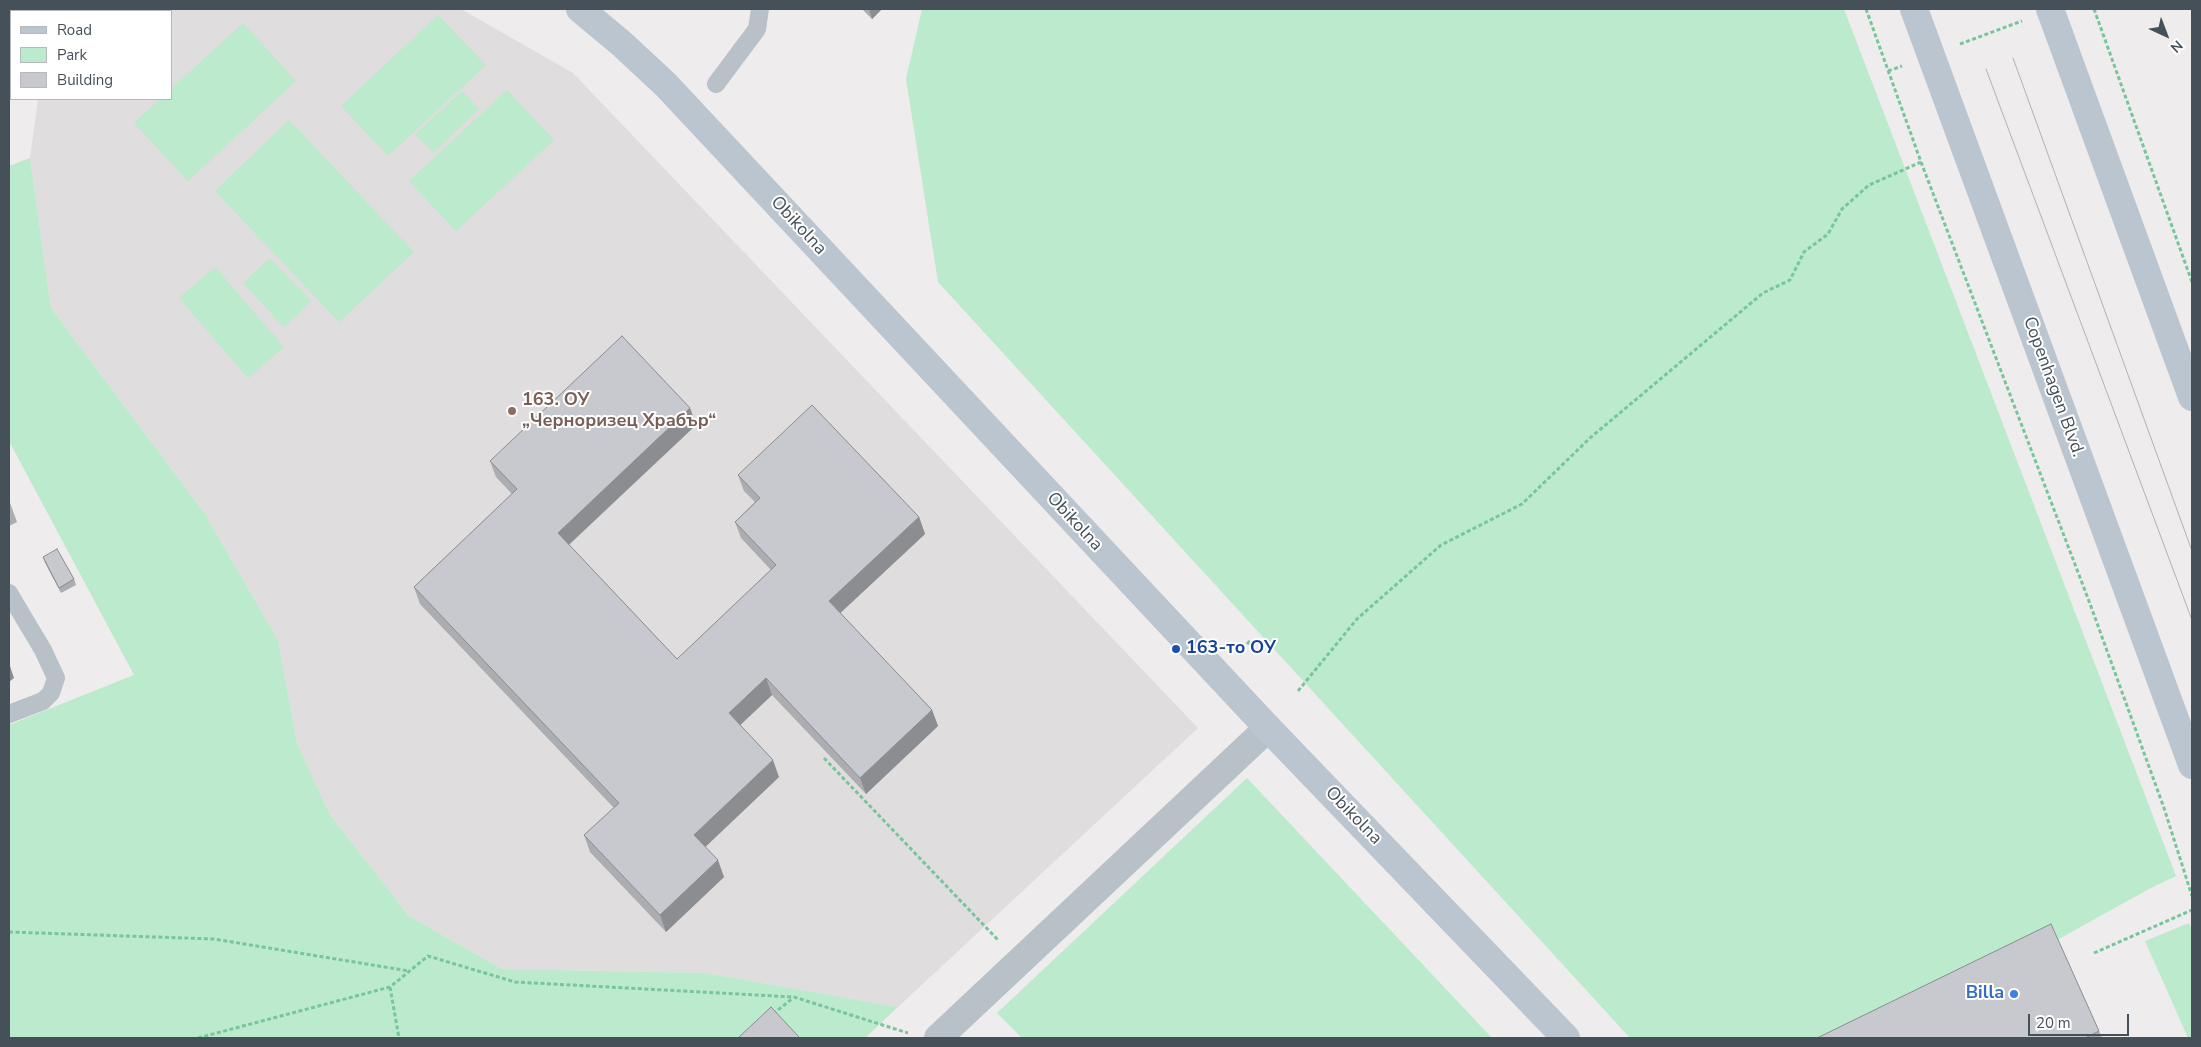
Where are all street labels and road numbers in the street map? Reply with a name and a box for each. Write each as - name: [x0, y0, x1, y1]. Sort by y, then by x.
- street label: Obikolna: [765, 192, 831, 260]
- street label: Copenhagen Blvd.: [2018, 314, 2088, 460]
- street label: Obikolna: [1041, 488, 1107, 556]
- street label: Obikolna: [1320, 782, 1386, 850]

